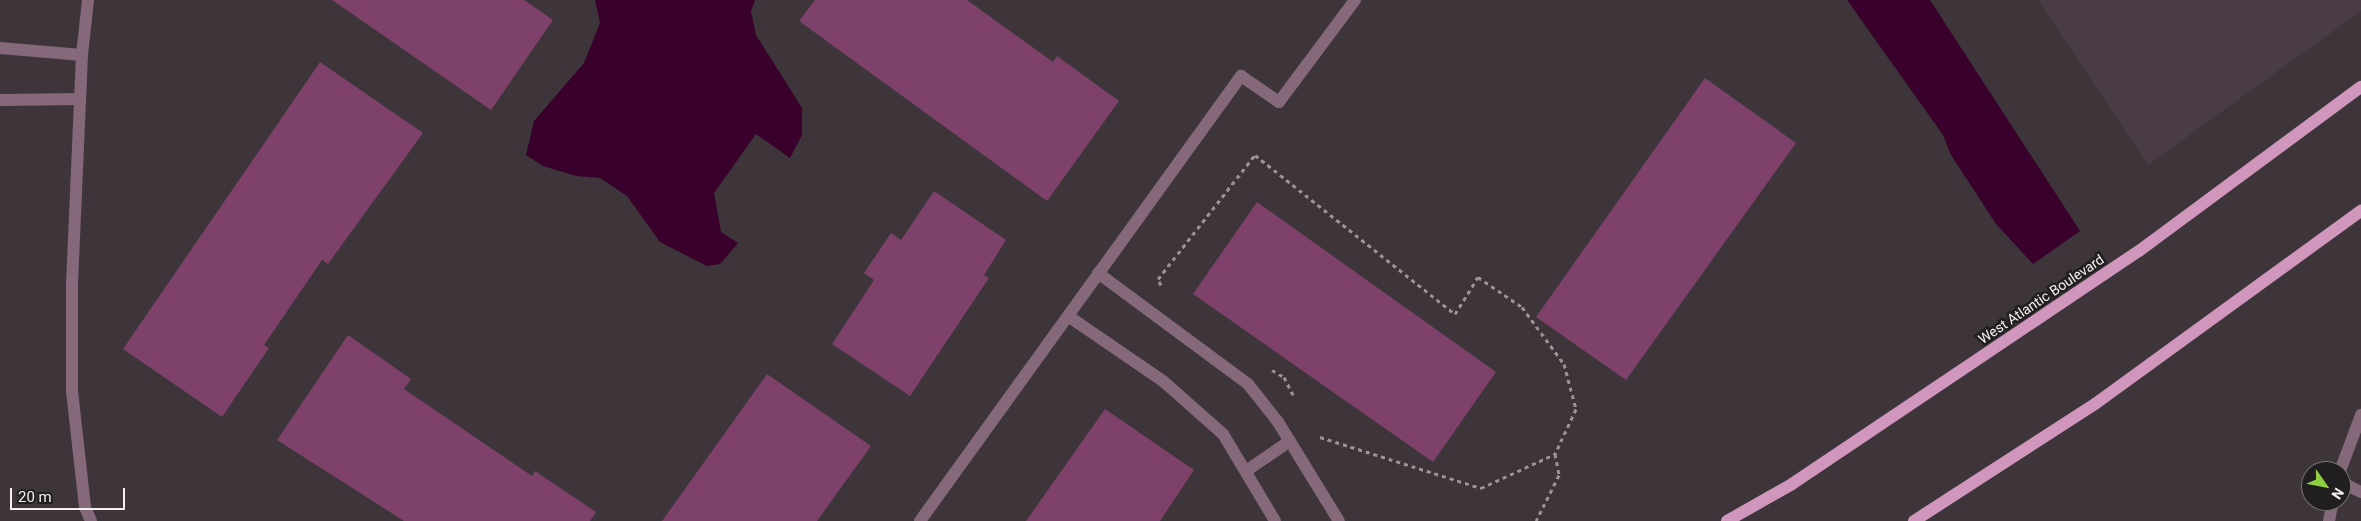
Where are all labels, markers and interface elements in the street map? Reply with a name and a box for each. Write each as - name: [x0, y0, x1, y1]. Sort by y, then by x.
- street label: West Atlantic Boulevard: [1975, 251, 2107, 347]
- north arrow: [2301, 461, 2351, 511]
- scale bar: [12, 478, 128, 510]
- text: N: [2328, 485, 2347, 502]
- text: 20 m: [18, 488, 52, 506]

